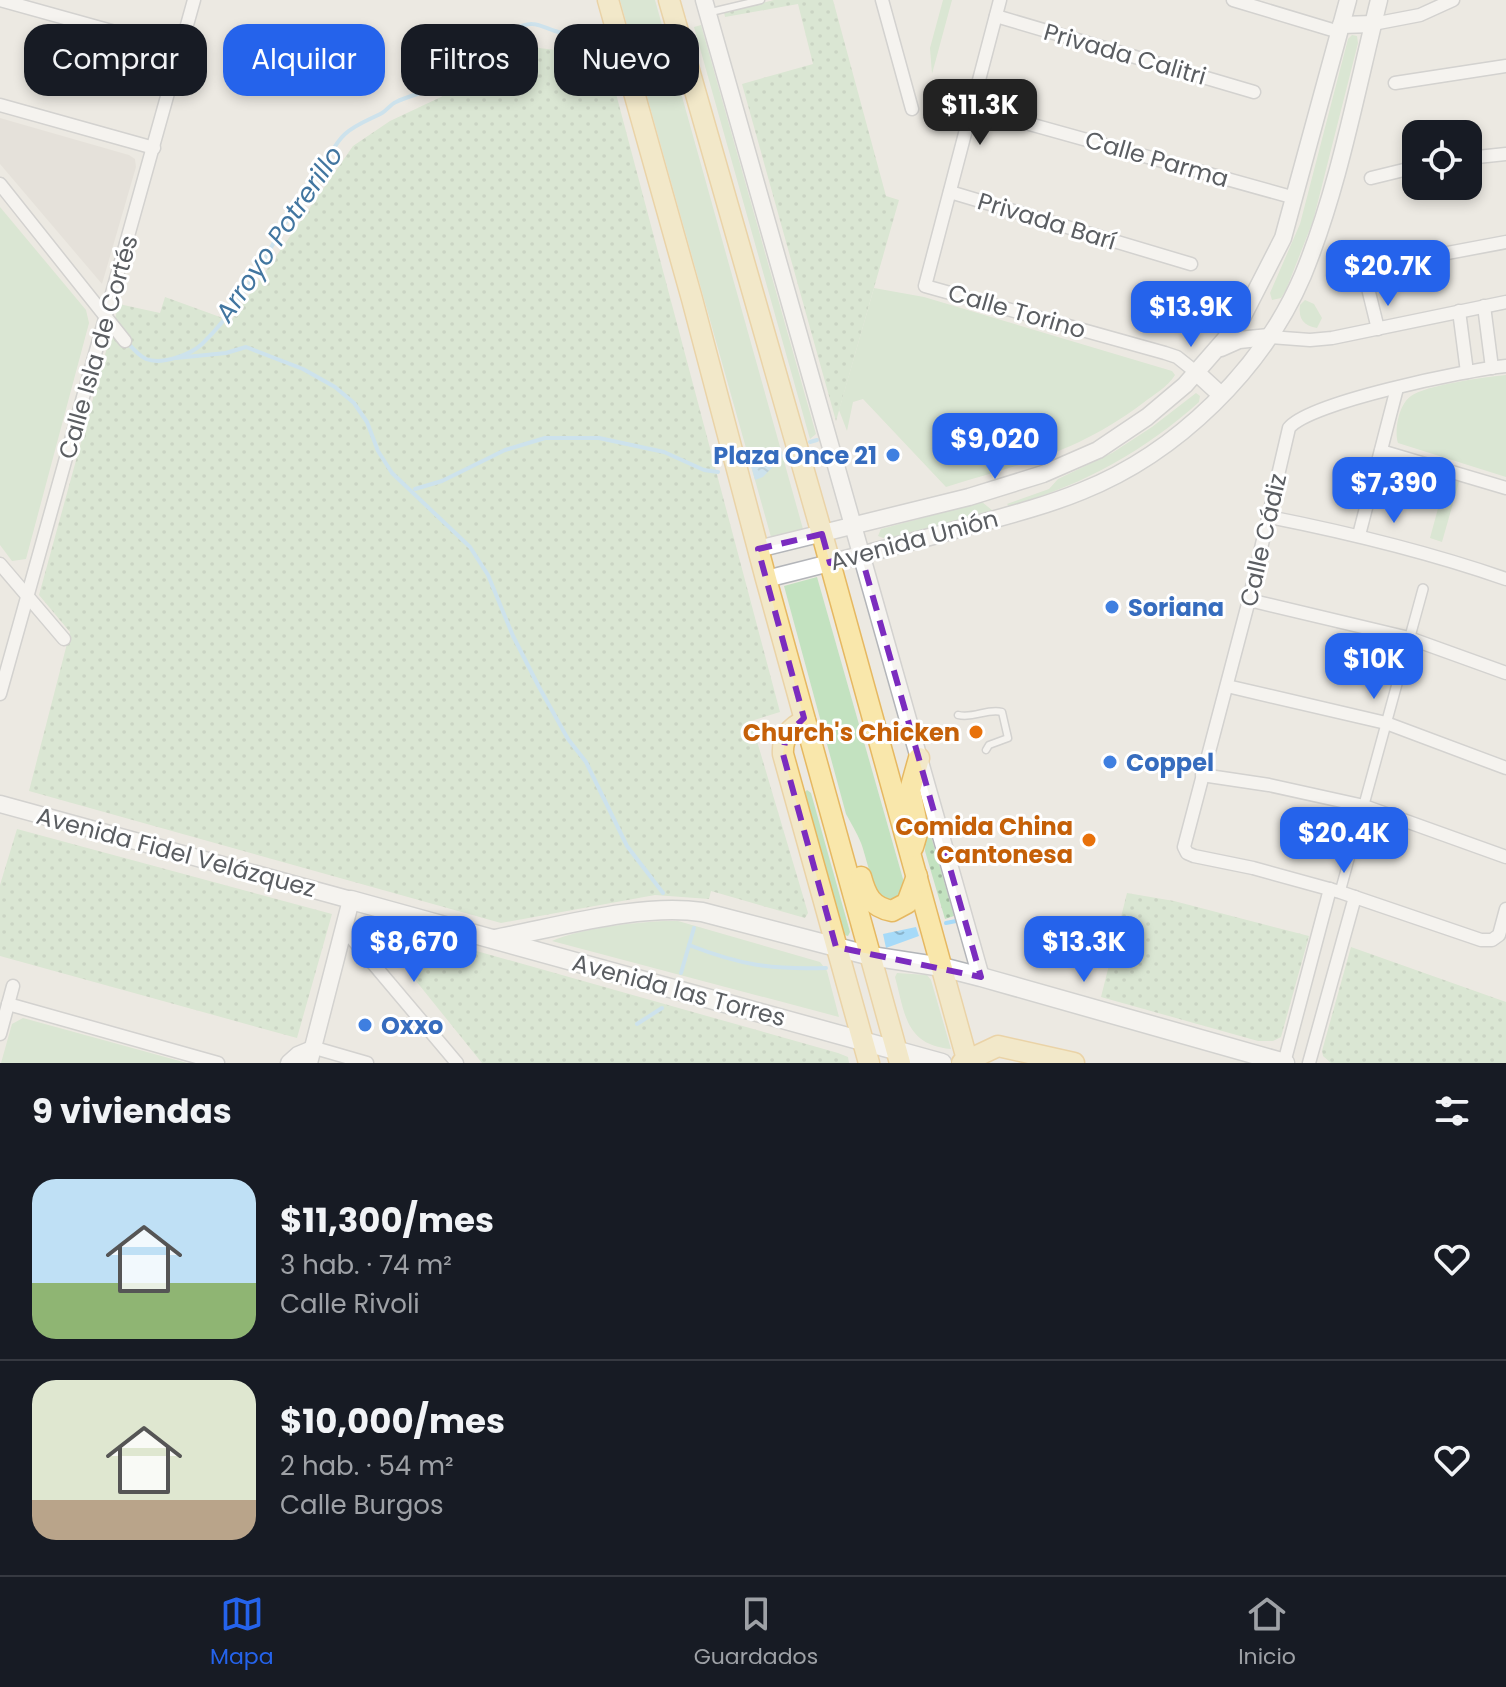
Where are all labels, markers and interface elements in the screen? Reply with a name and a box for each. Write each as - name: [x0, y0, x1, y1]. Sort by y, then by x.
- street label: Privada Calitri: [1040, 15, 1210, 93]
- chip: Comprar: [24, 24, 207, 96]
- chip: Alquilar: [223, 24, 385, 96]
- chip: Filtros: [401, 24, 538, 96]
- chip: Nuevo: [554, 24, 699, 96]
- pin: $11.3K: [915, 79, 1045, 147]
- text: $11.3K: [941, 87, 1019, 123]
- map controls: [1402, 120, 1482, 200]
- button: locate: [1402, 120, 1482, 200]
- street label: Calle Parma: [1081, 123, 1233, 195]
- water label: Arroyo Potrerillo: [206, 139, 351, 330]
- street label: Privada Barí: [974, 184, 1120, 258]
- street label: Calle Isla de Cortés: [50, 231, 146, 463]
- pin: $20.7K: [1323, 240, 1453, 308]
- text: $20.7K: [1344, 248, 1432, 284]
- street label: Calle Torino: [944, 276, 1090, 346]
- pin: $13.9K: [1126, 281, 1256, 349]
- text: $13.9K: [1149, 289, 1233, 325]
- pin: $9,020: [930, 413, 1060, 481]
- text: $9,020: [950, 421, 1040, 457]
- place label: Plaza Once 21: [713, 439, 877, 472]
- marker: Plaza Once 21: [884, 446, 902, 464]
- pin: $7,390: [1329, 457, 1459, 525]
- text: $7,390: [1350, 465, 1438, 501]
- street label: Calle Cádiz: [1232, 470, 1294, 610]
- street label: Avenida Unión: [826, 502, 1002, 578]
- place label: Soriana: [1128, 591, 1224, 624]
- marker: Soriana: [1103, 598, 1121, 616]
- pin: $10K: [1327, 633, 1421, 701]
- text: $10K: [1343, 641, 1405, 677]
- place label: Church's Chicken: [743, 716, 960, 749]
- marker: Church's Chicken: [967, 723, 985, 741]
- place label: Coppel: [1126, 746, 1214, 779]
- marker: Coppel: [1101, 753, 1119, 771]
- street label: Avenida Fidel Velázquez: [33, 799, 319, 905]
- pin: $20.4K: [1279, 807, 1409, 875]
- place label: Comida China Cantonesa: [895, 810, 1073, 871]
- text: $20.4K: [1298, 815, 1390, 851]
- marker: Comida China Cantonesa: [1080, 831, 1098, 849]
- pin: $8,670: [349, 916, 479, 984]
- pin: $13.3K: [1019, 916, 1149, 984]
- text: $8,670: [370, 924, 458, 960]
- text: $13.3K: [1042, 924, 1126, 960]
- street label: Avenida las Torres: [569, 946, 789, 1034]
- place label: Oxxo: [381, 1009, 443, 1042]
- marker: Oxxo: [356, 1016, 374, 1034]
- text: 9 viviendas: [32, 1087, 232, 1135]
- icon: filters: [1430, 1089, 1474, 1133]
- text: $11,300/mes: [280, 1196, 494, 1244]
- icon: home: [96, 1211, 192, 1307]
- icon: heart: [1430, 1237, 1474, 1281]
- text: 3 hab. · 74 m²: [280, 1247, 452, 1283]
- text: Calle Rivoli: [280, 1286, 420, 1322]
- text: $10,000/mes: [280, 1397, 505, 1445]
- icon: home: [96, 1412, 192, 1508]
- icon: heart: [1430, 1438, 1474, 1482]
- text: 2 hab. · 54 m²: [280, 1448, 454, 1484]
- text: Calle Burgos: [280, 1487, 444, 1523]
- tab: Mapa: [210, 1592, 274, 1673]
- tab: Guardados: [694, 1592, 818, 1673]
- tab: Inicio: [1238, 1592, 1296, 1673]

